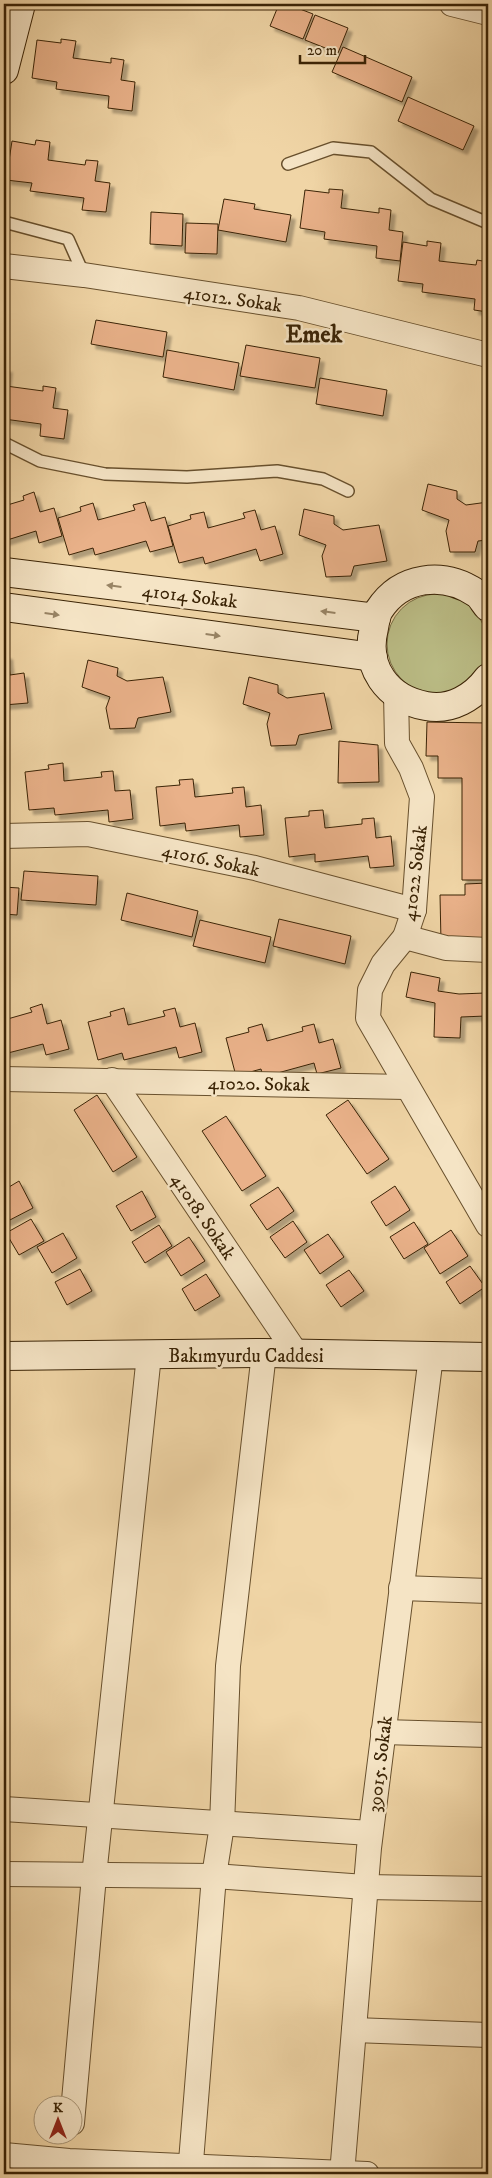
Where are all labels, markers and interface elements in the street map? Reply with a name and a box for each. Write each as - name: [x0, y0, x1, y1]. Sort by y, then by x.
- scale bar: [300, 32, 364, 64]
- text: 20 m: [307, 41, 337, 60]
- street label: 41012. Sokak: [182, 281, 284, 318]
- district label: Emek: [286, 320, 343, 350]
- street label: 41014 Sokak: [141, 579, 239, 614]
- one-way arrow: [106, 582, 122, 590]
- one-way arrow: [319, 608, 335, 616]
- one-way arrow: [44, 610, 60, 618]
- one-way arrow: [205, 631, 221, 639]
- street label: 41022 Sokak: [398, 823, 433, 923]
- street label: 41016. Sokak: [160, 839, 262, 882]
- street label: 41020. Sokak: [208, 1072, 311, 1097]
- street label: 41018. Sokak: [166, 1169, 240, 1265]
- street label: Bakımyurdu Caddesi: [168, 1345, 324, 1368]
- street label: 39015. Sokak: [363, 1714, 398, 1814]
- north arrow: [32, 2096, 82, 2146]
- text: K: [53, 2099, 64, 2117]

